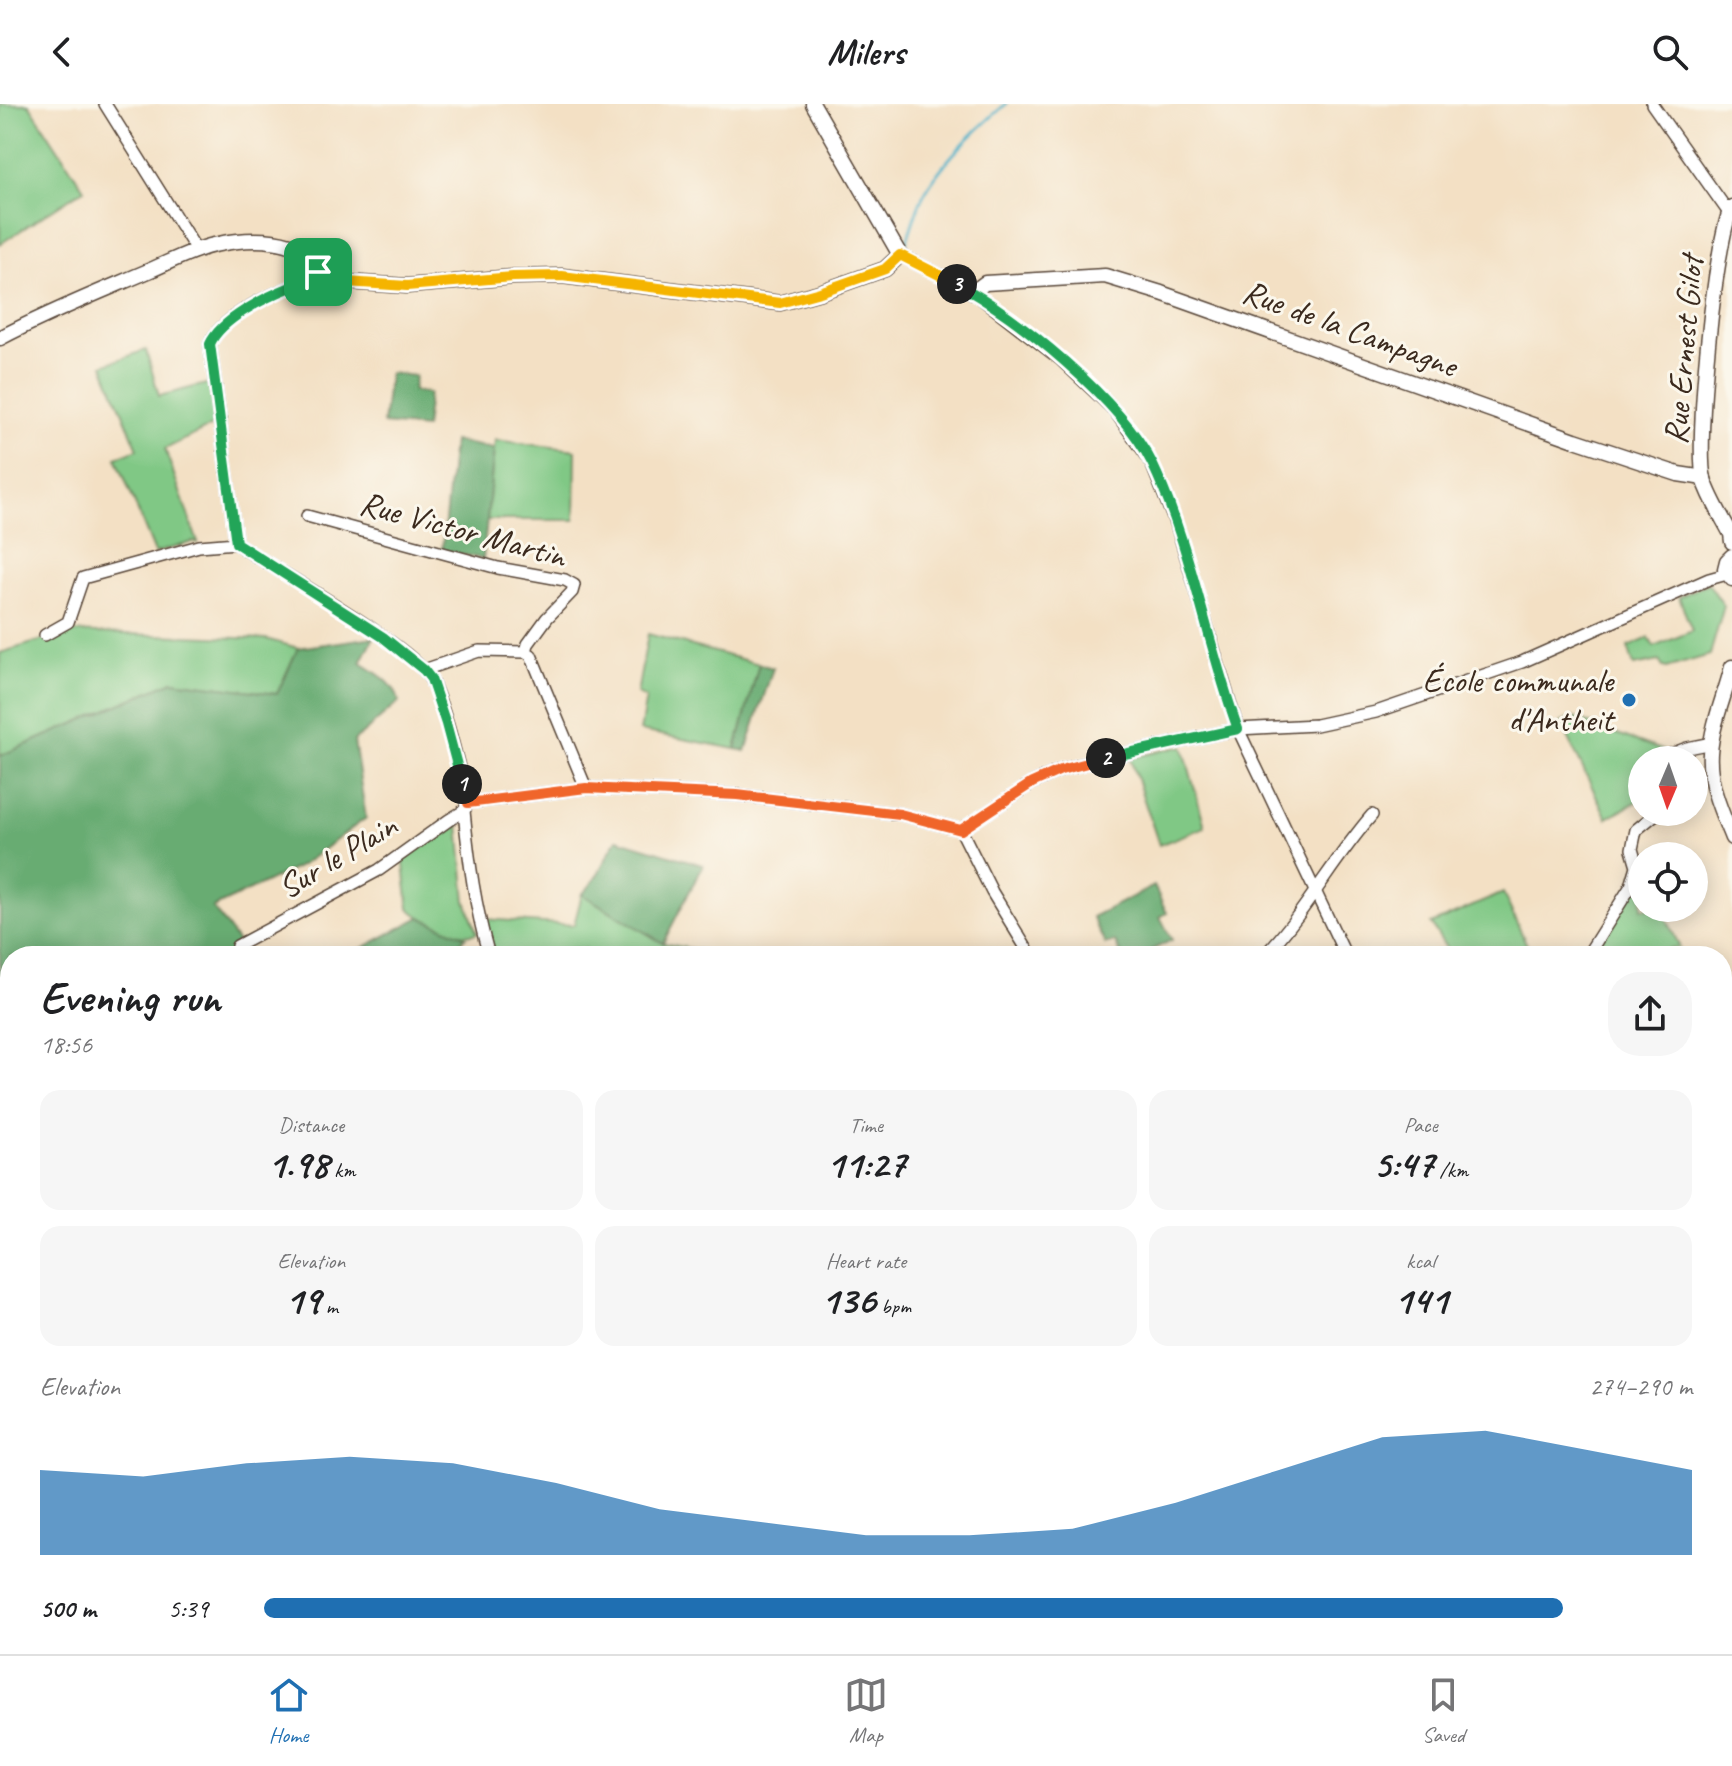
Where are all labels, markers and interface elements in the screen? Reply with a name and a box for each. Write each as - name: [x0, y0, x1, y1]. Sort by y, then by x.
- text: Milers: [827, 29, 905, 75]
- icon: back: [40, 30, 84, 74]
- icon: search: [1648, 30, 1692, 74]
- pin: [284, 238, 352, 306]
- street label: Rue Ernest Gilot: [1653, 249, 1713, 446]
- icon: arrive: [296, 250, 340, 294]
- pin: 3: [937, 264, 977, 304]
- street label: Rue de la Campagne: [1237, 269, 1466, 388]
- text: 3: [952, 270, 962, 298]
- street label: Rue Victor Martin: [355, 481, 572, 578]
- place label: École communale d'Antheit: [1422, 659, 1617, 741]
- marker: École communale d'Antheit: [1620, 691, 1638, 709]
- pin: 2: [1086, 738, 1126, 778]
- text: 2: [1101, 744, 1111, 772]
- north arrow: [1628, 746, 1708, 826]
- map controls: [1628, 746, 1708, 922]
- pin: 1: [442, 764, 482, 804]
- text: 1: [457, 770, 467, 798]
- street label: Sur le Plain: [270, 803, 406, 908]
- button: locate: [1628, 842, 1708, 922]
- text: Evening run: [40, 970, 220, 1025]
- button: share: [1608, 972, 1692, 1056]
- text: 18:56: [40, 1028, 92, 1061]
- text: Distance: [279, 1111, 344, 1139]
- text: Time: [849, 1111, 883, 1139]
- text: Pace: [1404, 1111, 1438, 1139]
- text: 1.98: [267, 1139, 329, 1189]
- text: 11:27: [826, 1139, 906, 1189]
- text: 5:47: [1373, 1139, 1434, 1189]
- text: km: [329, 1156, 355, 1184]
- text: /km: [1434, 1156, 1468, 1184]
- text: Elevation: [277, 1247, 345, 1275]
- text: Heart rate: [826, 1247, 906, 1275]
- text: kcal: [1406, 1247, 1435, 1275]
- text: 19: [285, 1275, 320, 1325]
- text: 136: [821, 1275, 876, 1325]
- text: 141: [1394, 1275, 1448, 1325]
- text: m: [320, 1292, 338, 1320]
- text: bpm: [876, 1292, 911, 1320]
- text: Elevation: [40, 1370, 120, 1403]
- text: 274–290 m: [1589, 1370, 1692, 1403]
- text: 500 m: [40, 1592, 96, 1625]
- text: 5:39: [168, 1592, 208, 1625]
- tab: Home: [267, 1673, 311, 1749]
- tab: Map: [844, 1673, 888, 1749]
- tab: Saved: [1421, 1673, 1465, 1749]

